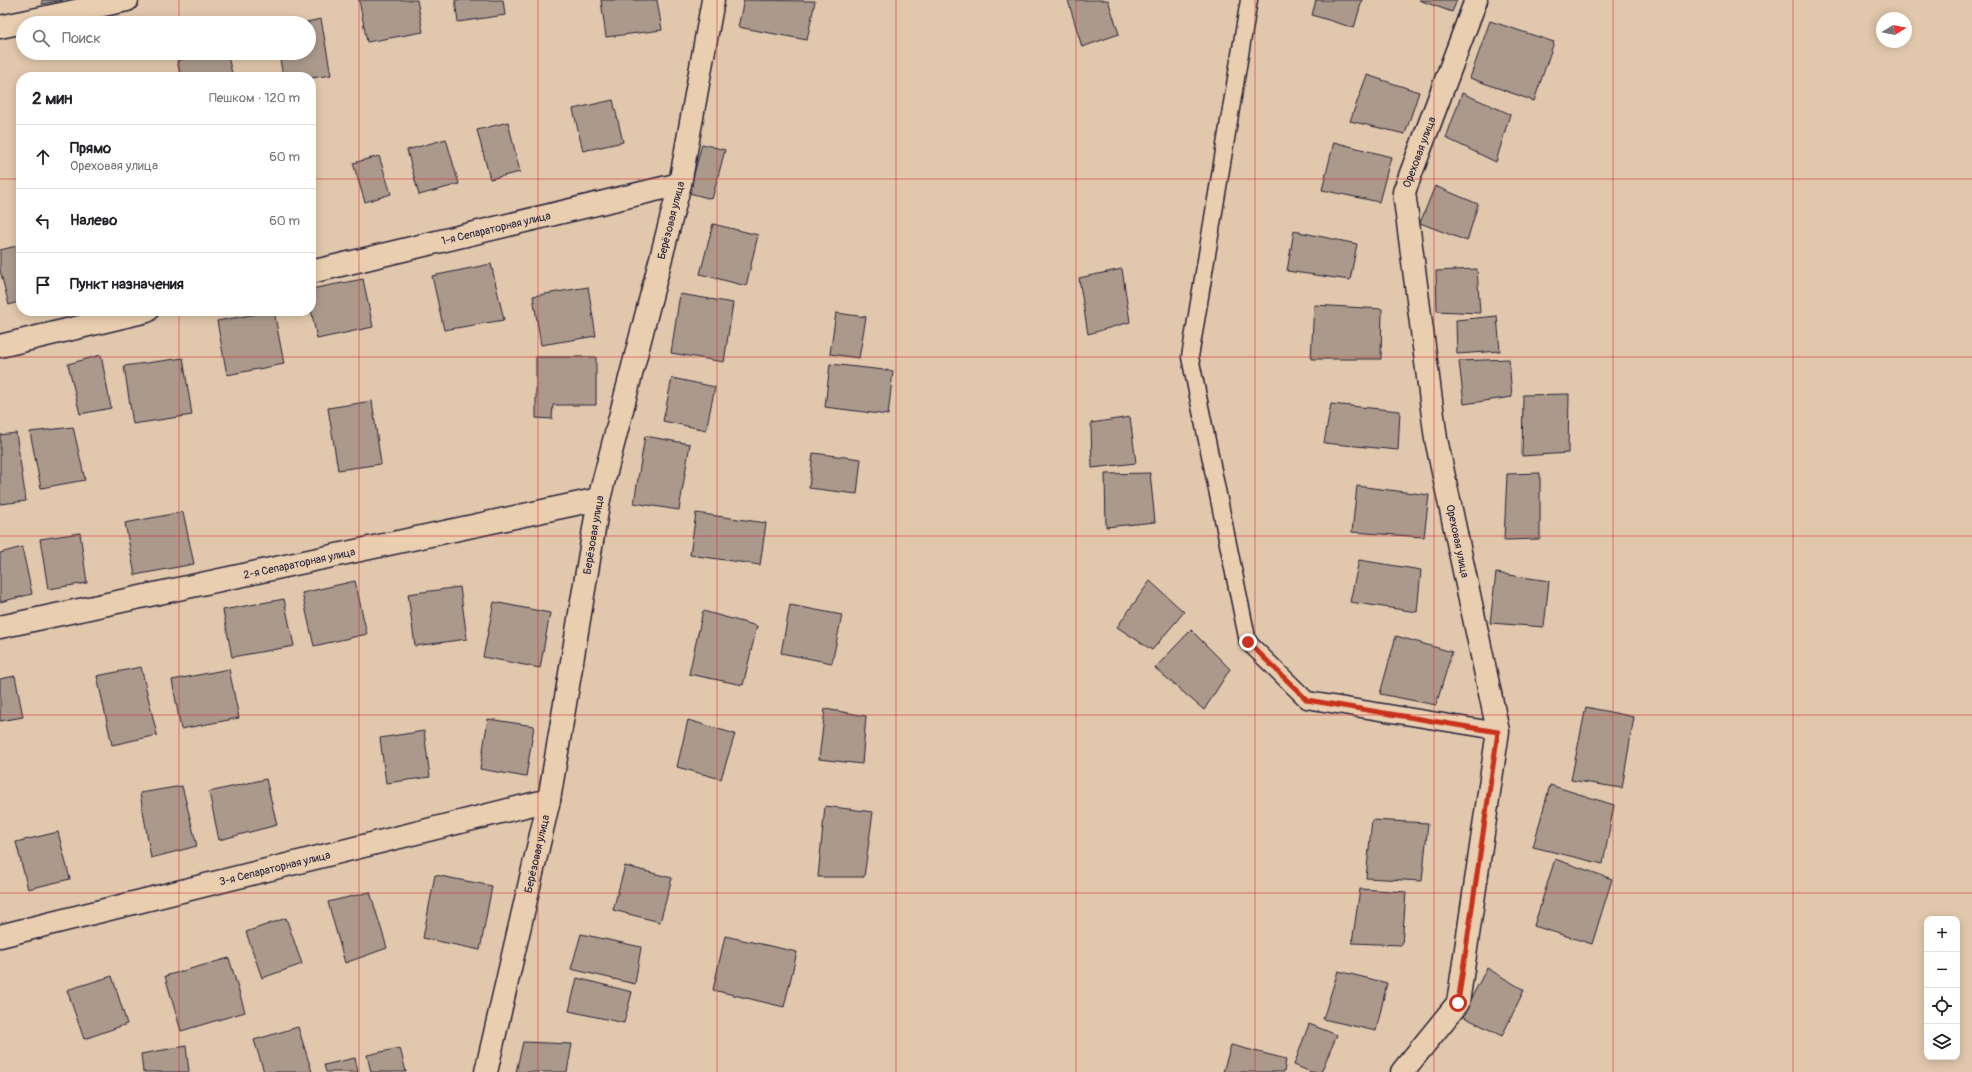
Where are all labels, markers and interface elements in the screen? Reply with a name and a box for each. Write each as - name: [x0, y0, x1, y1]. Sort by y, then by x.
- north arrow: [1876, 12, 1912, 48]
- search box: [16, 16, 316, 60]
- icon: search: [30, 27, 52, 49]
- text: Поиск: [62, 29, 101, 48]
- text: 2 мин: [32, 88, 72, 109]
- text: Пешком · 120 m: [209, 90, 300, 106]
- street label: Ореховая улица: [1400, 115, 1439, 189]
- text: Прямо: [70, 139, 111, 158]
- icon: ahead: [32, 146, 54, 168]
- text: 60 m: [269, 149, 300, 165]
- text: Ореховая улица: [70, 158, 158, 174]
- street label: Берёзовая улица: [655, 180, 687, 261]
- street label: 1-я Сепараторная улица: [440, 209, 552, 248]
- icon: left: [32, 210, 54, 232]
- text: Налево: [70, 211, 117, 230]
- text: 60 m: [269, 213, 300, 229]
- icon: arrive: [32, 274, 54, 296]
- text: Пункт назначения: [70, 275, 184, 294]
- street label: Берёзовая улица: [581, 494, 607, 575]
- street label: Ореховая улица: [1443, 503, 1472, 579]
- street label: 2-я Сепараторная улица: [242, 545, 356, 582]
- route end: [1239, 633, 1257, 651]
- street label: Берёзовая улица: [522, 813, 552, 894]
- street label: 3-я Сепараторная улица: [218, 848, 332, 888]
- map controls: [1924, 916, 1960, 1060]
- button: +: [1924, 916, 1960, 952]
- button: −: [1924, 952, 1960, 988]
- button: locate: [1924, 988, 1960, 1024]
- route start: [1449, 994, 1467, 1012]
- button: layers: [1924, 1024, 1960, 1060]

